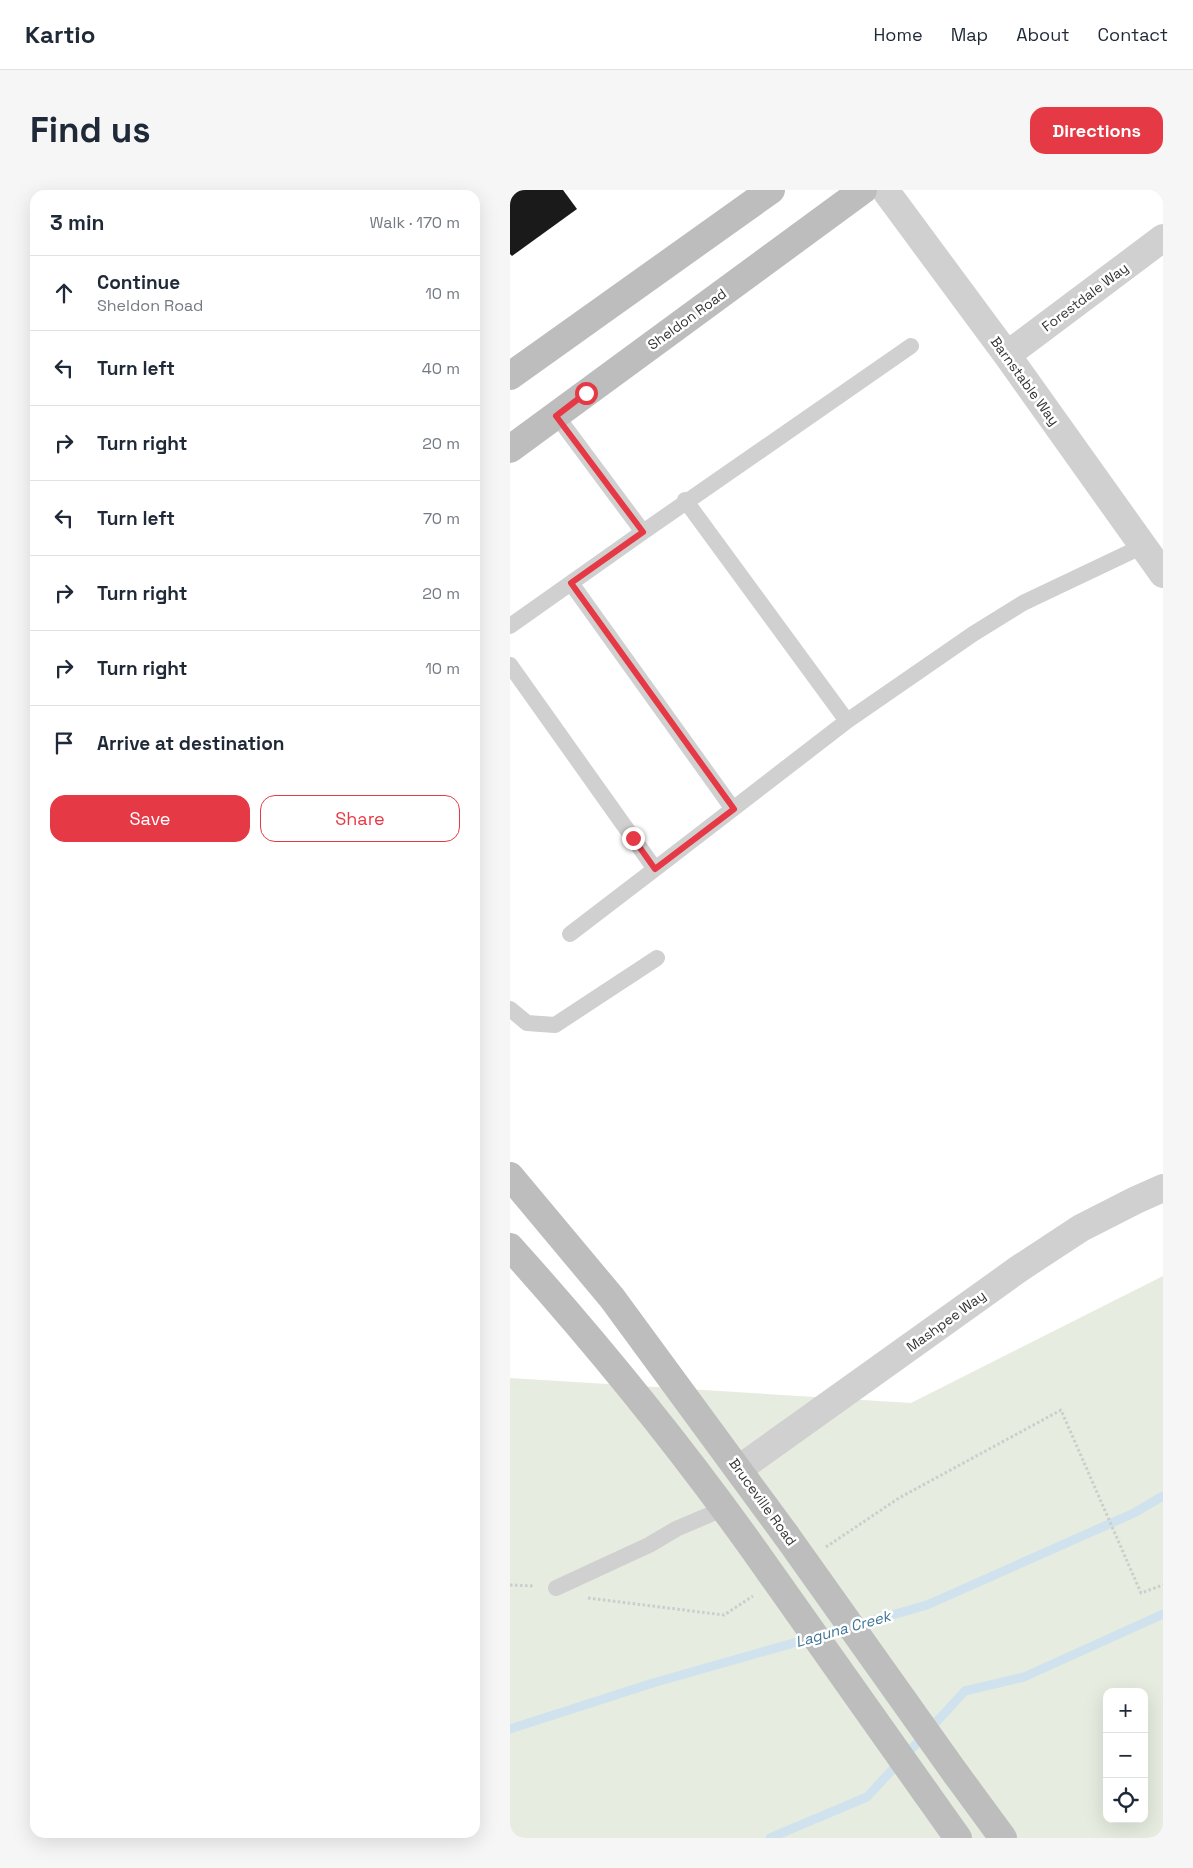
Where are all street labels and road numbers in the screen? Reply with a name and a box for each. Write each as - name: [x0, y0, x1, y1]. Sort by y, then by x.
- street label: Forestdale Way: [1038, 259, 1132, 335]
- street label: Sheldon Road: [644, 284, 730, 354]
- street label: Barnstable Way: [987, 333, 1063, 429]
- street label: Mashpee Way: [903, 1286, 989, 1356]
- street label: Bruceville Road: [725, 1455, 801, 1549]

